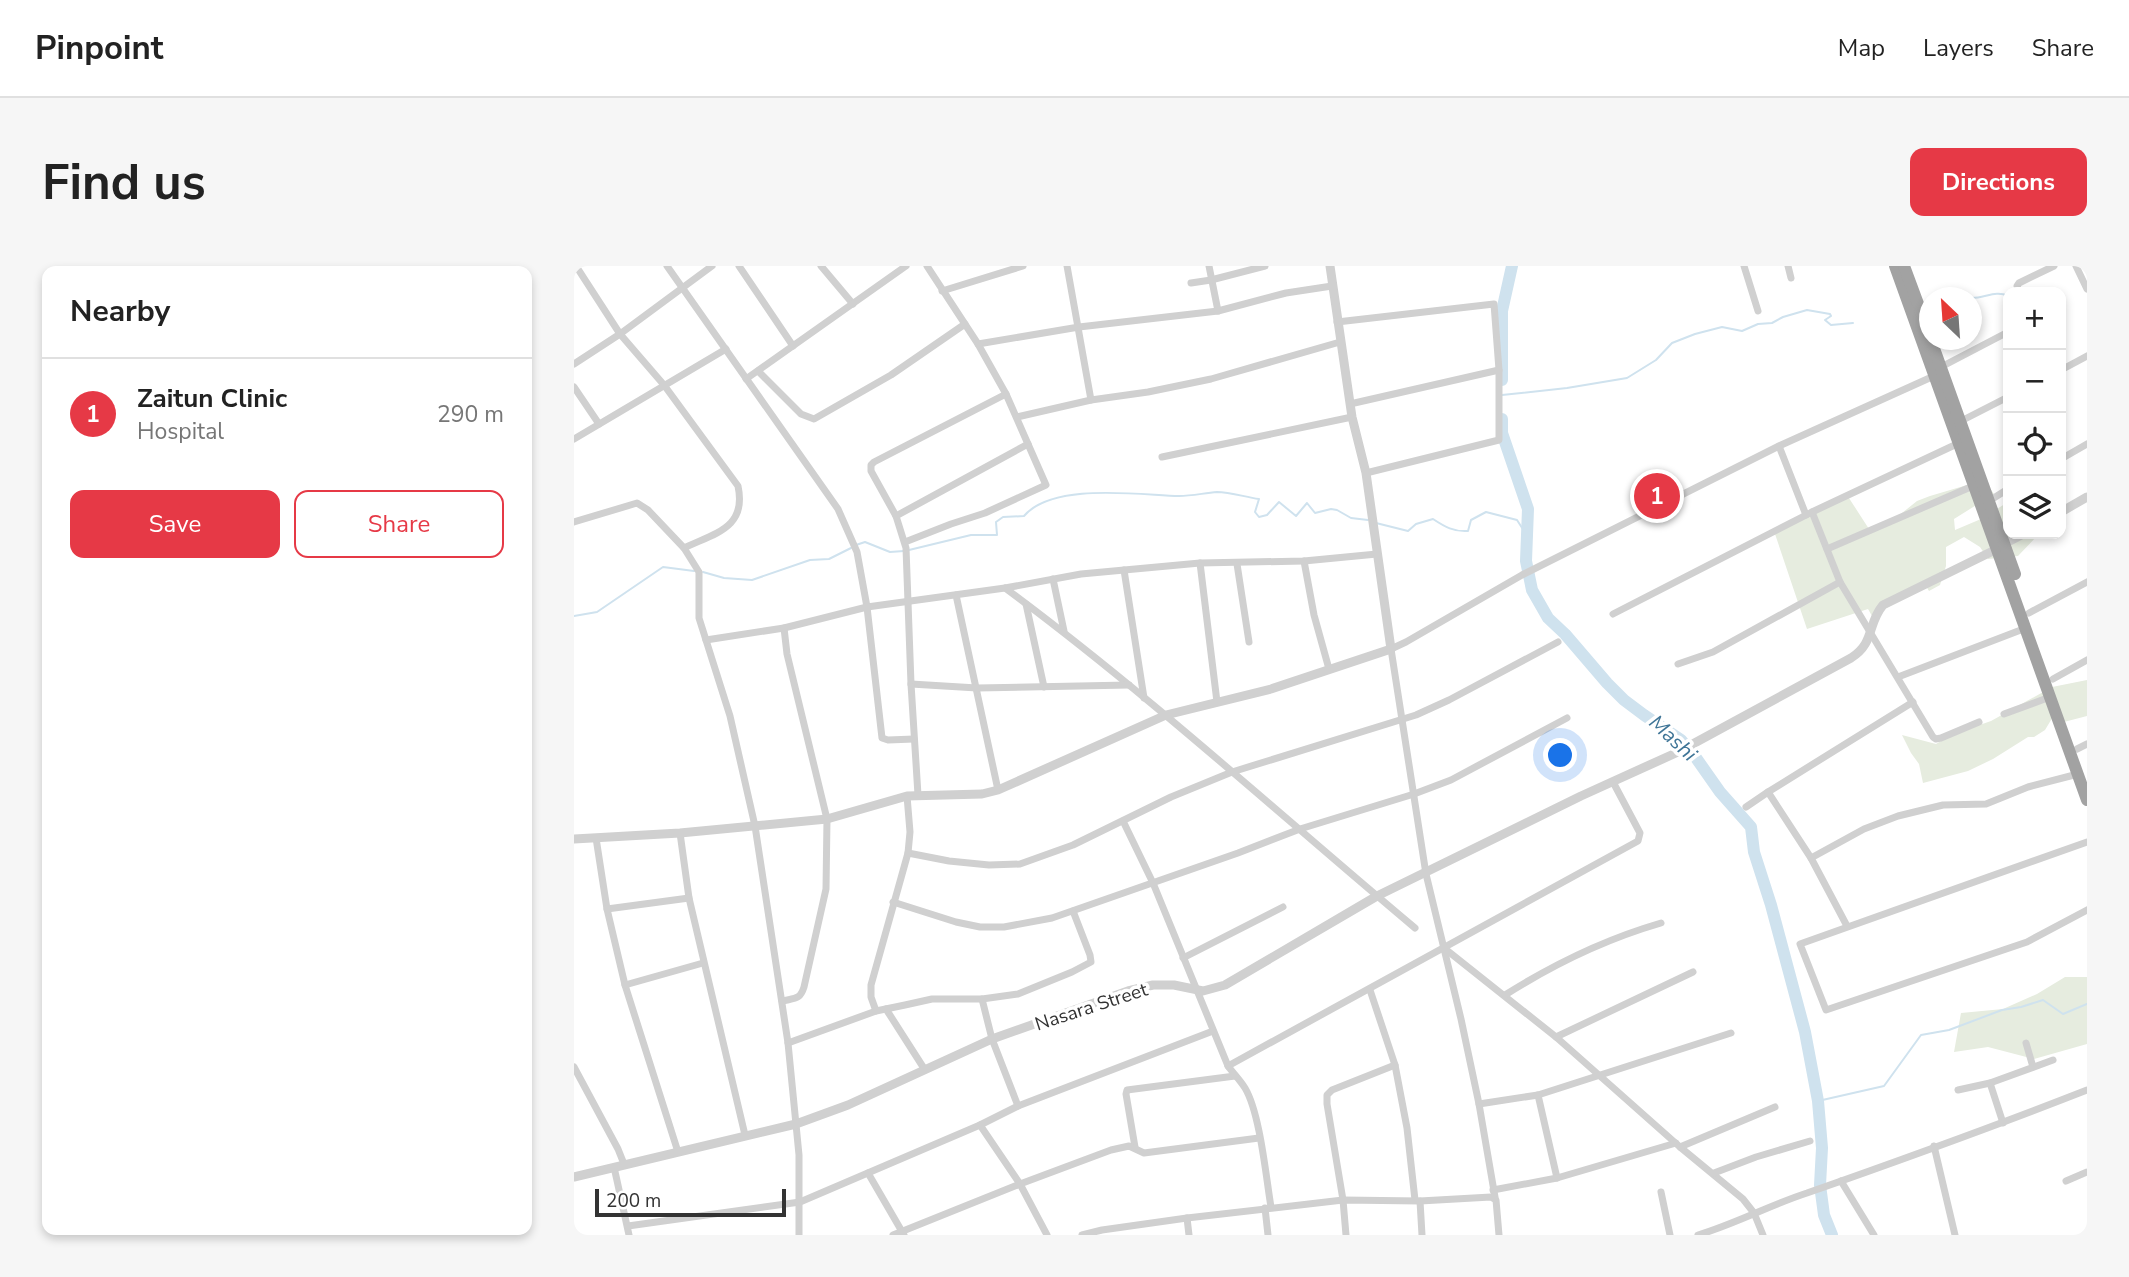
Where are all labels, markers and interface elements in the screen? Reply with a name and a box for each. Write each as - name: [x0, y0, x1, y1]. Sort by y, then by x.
- text: Pinpoint: [35, 26, 163, 71]
- text: Map: [1838, 32, 1885, 64]
- text: Layers: [1923, 32, 1994, 64]
- text: Share: [2032, 32, 2094, 64]
- button: Directions: [1910, 148, 2087, 216]
- text: Find us: [42, 149, 206, 216]
- north arrow: [1919, 287, 1982, 350]
- map controls: [2003, 287, 2066, 539]
- button: +: [2003, 287, 2066, 350]
- text: Nearby: [70, 291, 170, 332]
- button: −: [2003, 350, 2066, 413]
- text: Zaitun Clinic: [137, 381, 287, 416]
- text: 1: [86, 399, 100, 430]
- text: 290 m: [437, 399, 504, 430]
- button: locate: [2003, 413, 2066, 476]
- text: Hospital: [137, 416, 224, 447]
- pin: 1: [1634, 470, 1680, 522]
- button: layers: [2003, 476, 2066, 539]
- button: Save: [70, 490, 280, 558]
- button: Share: [294, 490, 504, 558]
- water label: Mashi: [1643, 709, 1704, 768]
- your location: [1543, 738, 1577, 772]
- street label: Nasara Street: [1032, 976, 1151, 1037]
- scale bar: [595, 1186, 786, 1218]
- text: 200 m: [606, 1188, 661, 1214]

